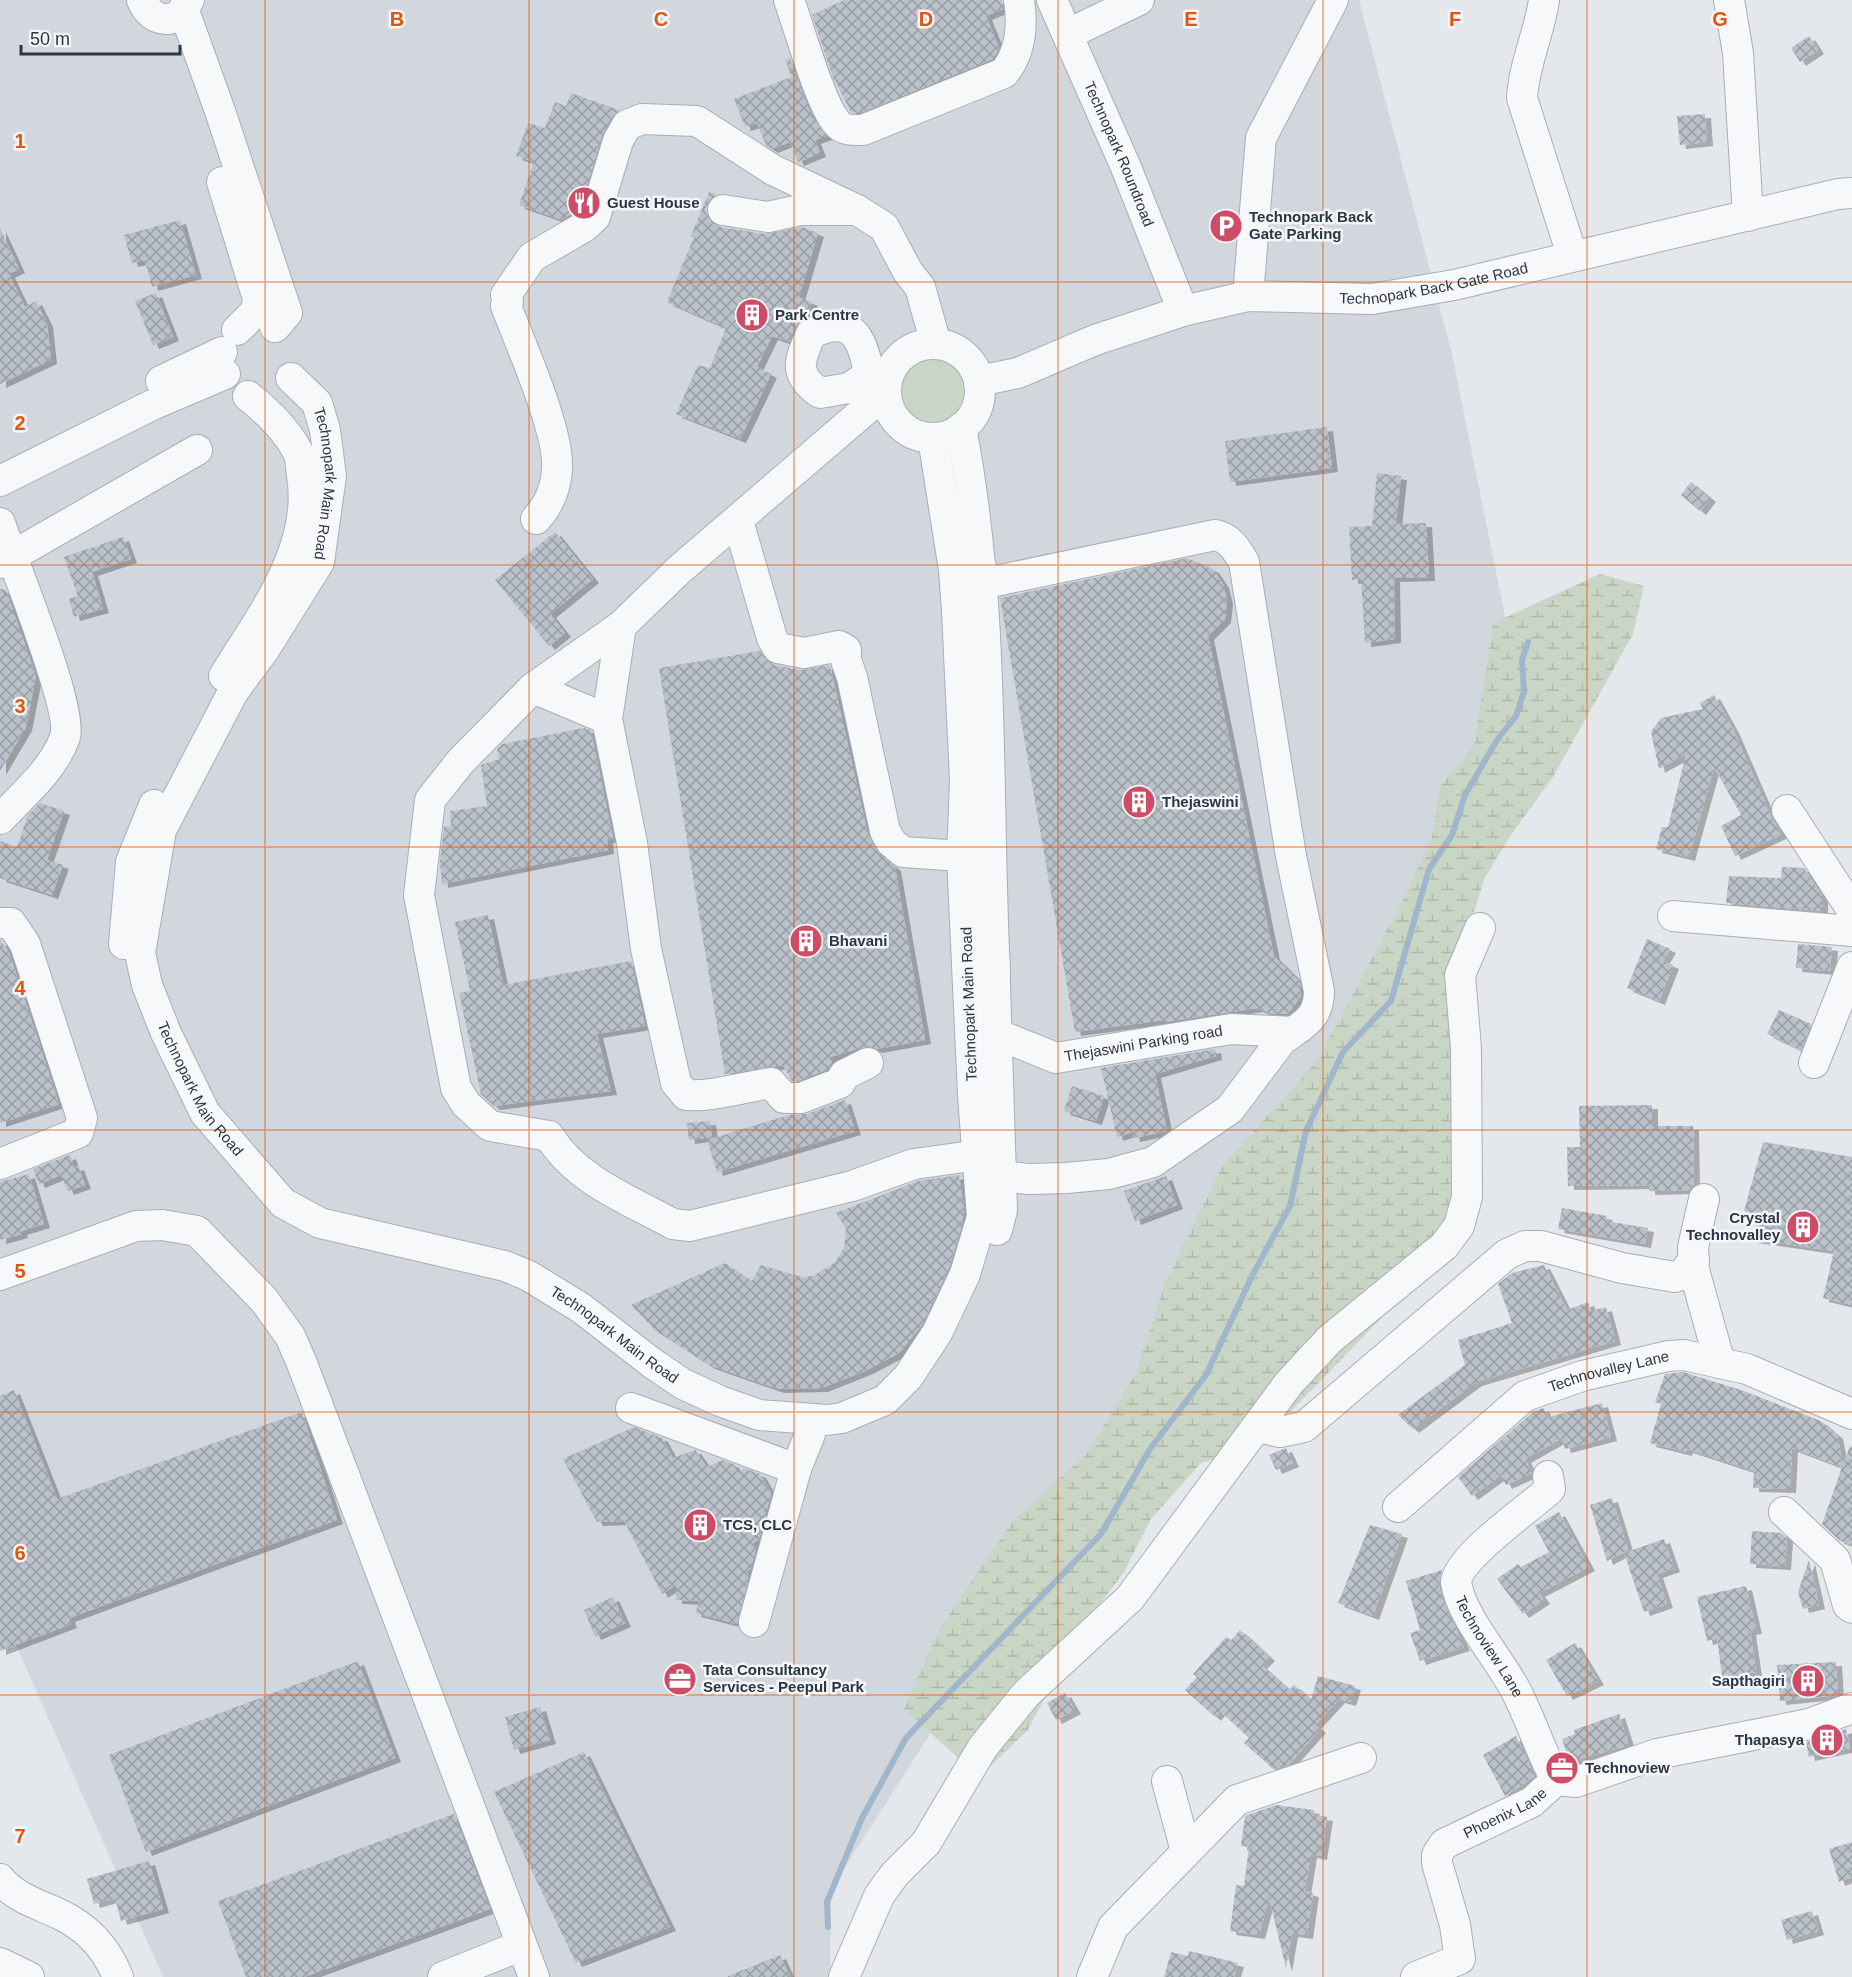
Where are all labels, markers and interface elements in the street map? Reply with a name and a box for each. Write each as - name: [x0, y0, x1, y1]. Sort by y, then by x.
- text: B: [390, 8, 404, 30]
- text: C: [654, 8, 668, 30]
- text: D: [919, 8, 933, 30]
- text: E: [1184, 8, 1198, 30]
- text: F: [1449, 8, 1461, 30]
- text: G: [1712, 8, 1728, 30]
- scale bar: [21, 18, 180, 56]
- text: 50 m: [30, 29, 70, 49]
- street label: Technopark Roundroad: [1081, 79, 1158, 229]
- text: 1: [14, 130, 26, 152]
- restaurant icon: Guest House: [566, 185, 602, 221]
- place label: Guest House: [607, 194, 700, 211]
- parking icon: Technopark Back Gate Parking: [1208, 208, 1244, 244]
- place label: Technopark Back Gate Parking: [1249, 208, 1374, 242]
- street label: Technopark Back Gate Road: [1339, 259, 1530, 307]
- building icon: Park Centre: [734, 297, 770, 333]
- place label: Park Centre: [775, 306, 859, 323]
- street label: Technopark Main Road: [311, 405, 340, 561]
- text: 2: [14, 412, 26, 434]
- text: 3: [14, 695, 26, 717]
- building icon: Thejaswini: [1121, 784, 1157, 820]
- place label: Thejaswini: [1162, 793, 1239, 810]
- building icon: Bhavani: [788, 923, 824, 959]
- street label: Technopark Main Road: [957, 927, 980, 1081]
- place label: Bhavani: [829, 932, 887, 949]
- text: 4: [14, 977, 26, 999]
- street label: Technopark Main Road: [154, 1019, 247, 1159]
- street label: Thejaswini Parking road: [1063, 1022, 1224, 1065]
- place label: Crystal Technovalley: [1686, 1209, 1781, 1243]
- building icon: Crystal Technovalley: [1785, 1209, 1821, 1245]
- text: 5: [14, 1260, 26, 1282]
- street label: Technopark Main Road: [547, 1282, 682, 1386]
- street label: Technovalley Lane: [1546, 1347, 1671, 1395]
- building icon: TCS, CLC: [682, 1507, 718, 1543]
- place label: TCS, CLC: [723, 1516, 792, 1533]
- text: 6: [14, 1542, 26, 1564]
- street label: Technoview Lane: [1452, 1593, 1527, 1700]
- office icon: Tata Consultancy Services - Peepul Park: [662, 1661, 698, 1697]
- place label: Tata Consultancy Services - Peepul Park: [703, 1661, 865, 1695]
- building icon: Sapthagiri: [1790, 1663, 1826, 1699]
- place label: Sapthagiri: [1712, 1672, 1785, 1689]
- building icon: Thapasya: [1809, 1722, 1845, 1758]
- place label: Thapasya: [1735, 1731, 1805, 1748]
- office icon: Technoview: [1544, 1750, 1580, 1786]
- place label: Technoview: [1585, 1759, 1670, 1776]
- street label: Phoenix Lane: [1461, 1784, 1550, 1841]
- text: 7: [14, 1825, 26, 1847]

